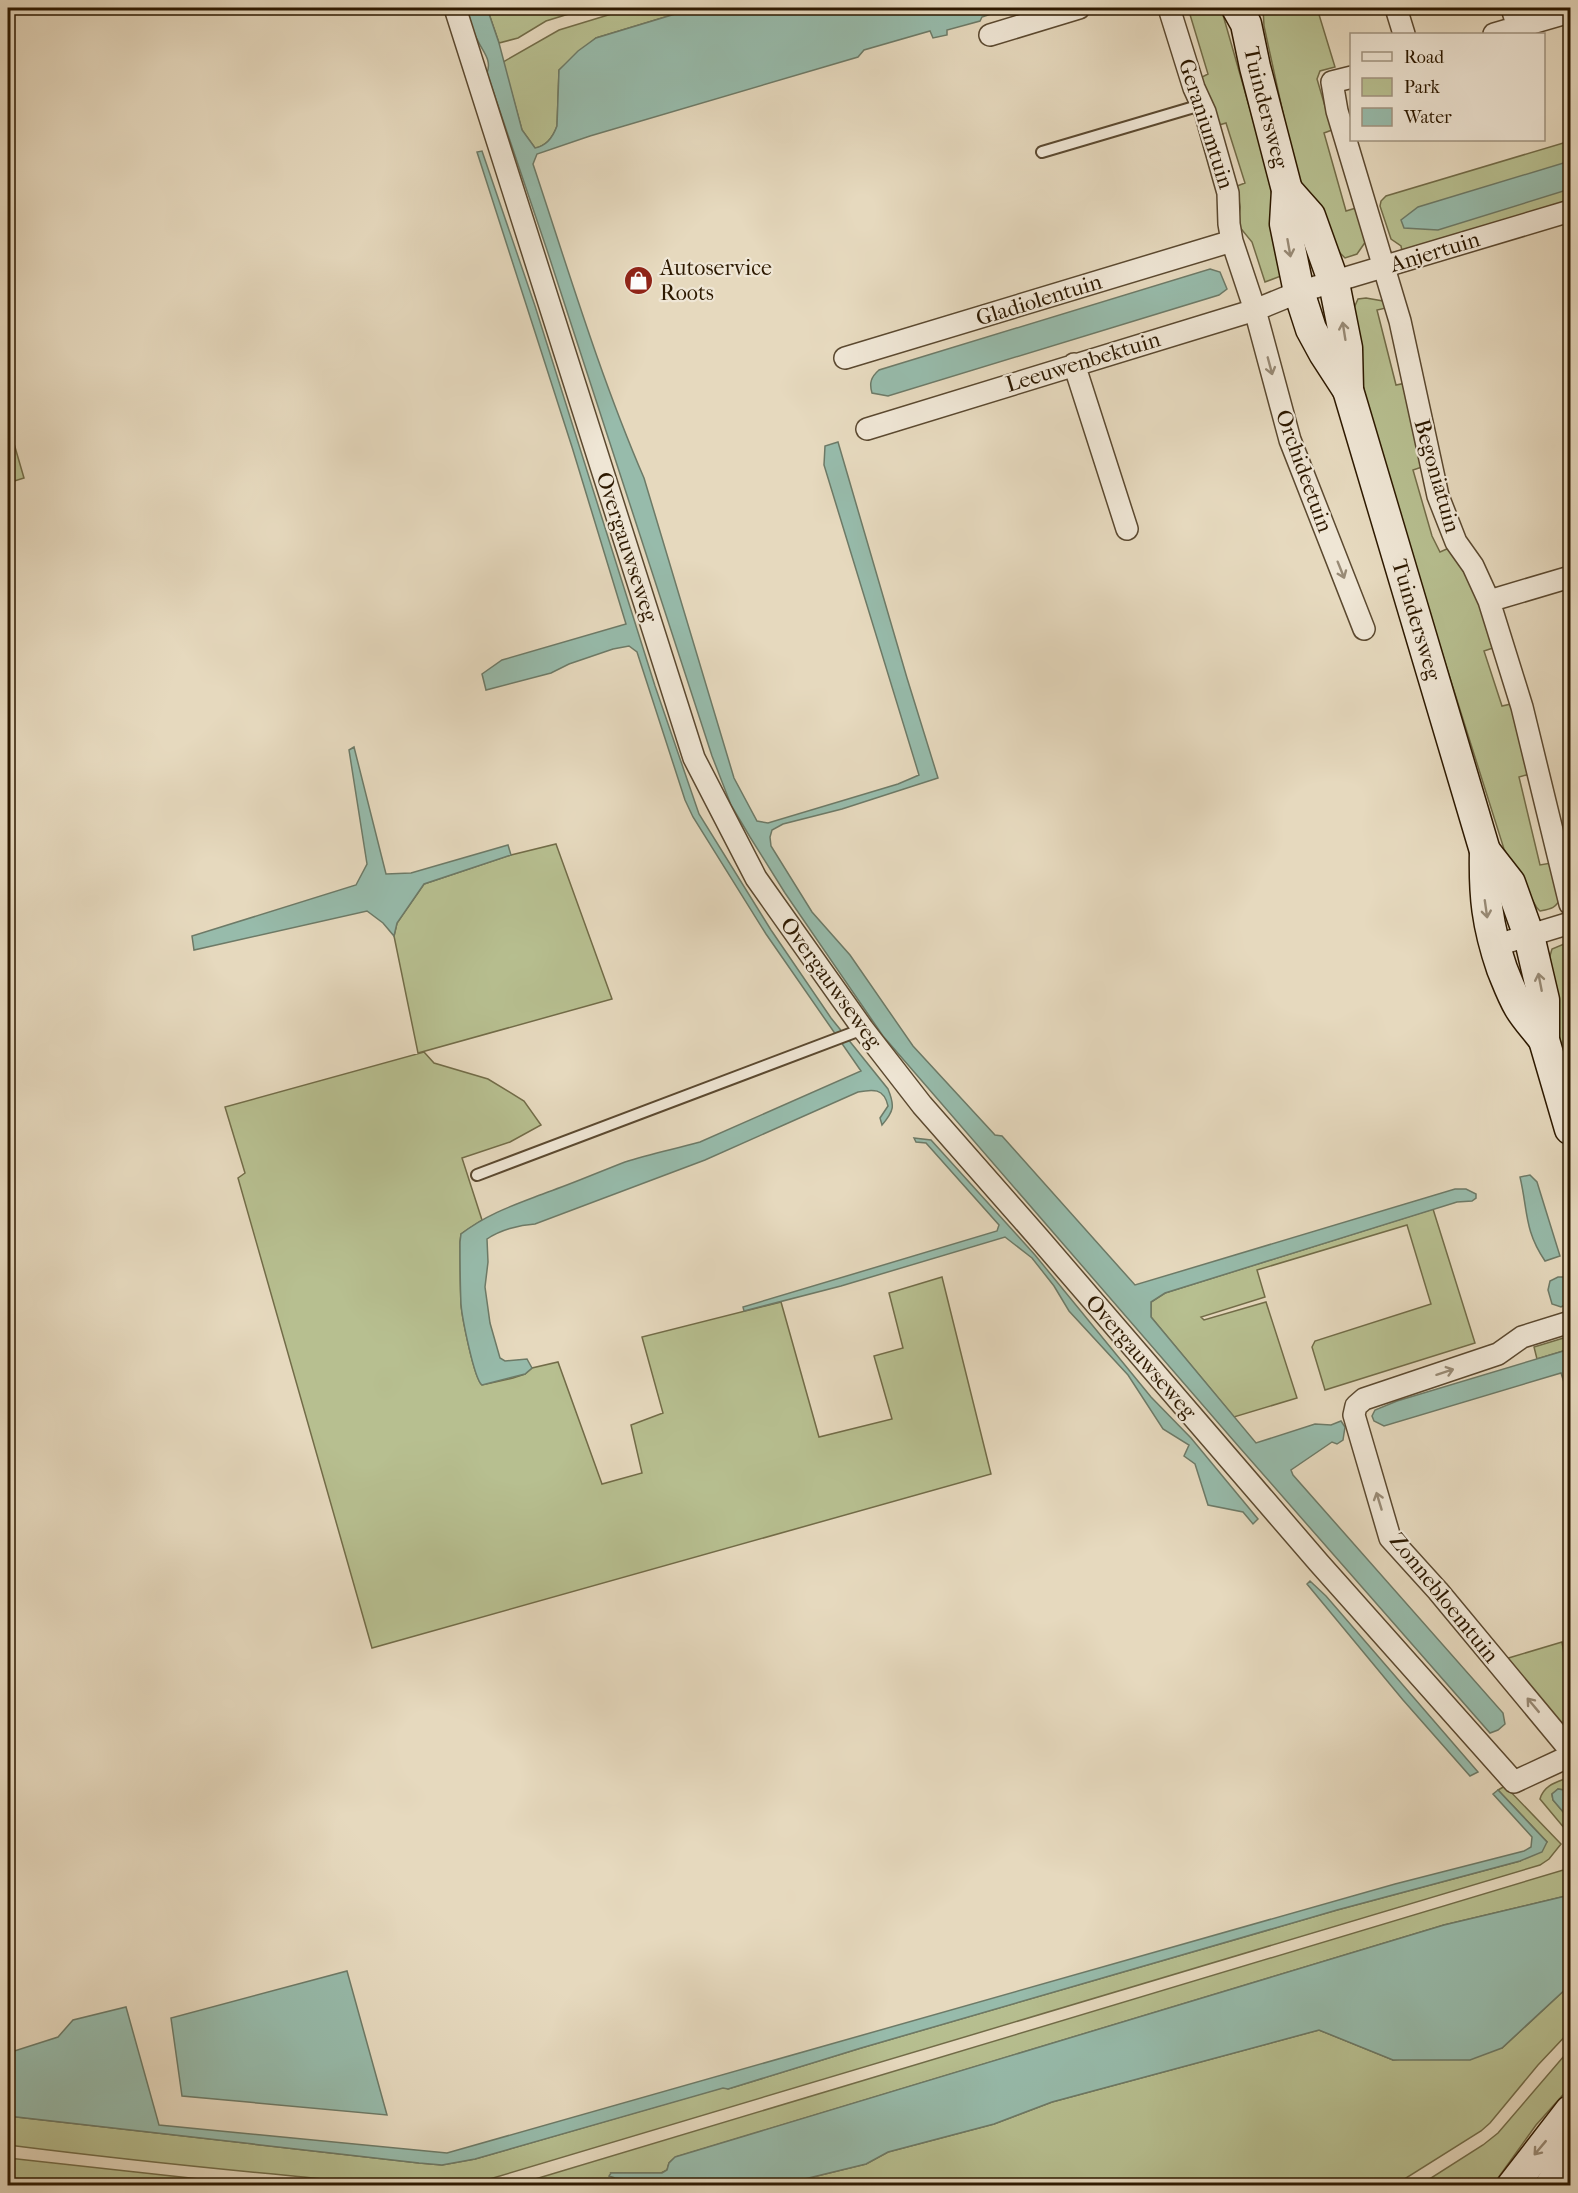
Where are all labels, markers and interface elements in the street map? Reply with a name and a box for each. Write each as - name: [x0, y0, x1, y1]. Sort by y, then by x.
- legend: [1350, 33, 1545, 141]
- street label: Tuindersweg: [1238, 44, 1294, 171]
- text: Road: [1404, 47, 1444, 68]
- street label: Geraniumtuin: [1173, 56, 1239, 193]
- text: Park: [1404, 77, 1441, 98]
- text: Water: [1403, 107, 1452, 128]
- street label: Anjertuin: [1386, 226, 1483, 278]
- one-way arrow: [1284, 238, 1295, 258]
- place label: Autoservice Roots: [659, 255, 772, 306]
- shop icon: Autoservice Roots: [623, 265, 655, 297]
- street label: Gladiolentuin: [973, 268, 1105, 331]
- one-way arrow: [1339, 322, 1350, 342]
- street label: Leeuwenbektuin: [1003, 326, 1164, 398]
- one-way arrow: [1265, 356, 1277, 375]
- street label: Orchideetuin: [1270, 406, 1338, 536]
- street label: Begoniatuin: [1408, 416, 1466, 536]
- street label: Overgauwseweg: [591, 469, 664, 625]
- street label: Tuindersweg: [1386, 556, 1447, 684]
- one-way arrow: [1336, 560, 1347, 579]
- one-way arrow: [1481, 899, 1492, 918]
- street label: Overgauwseweg: [775, 912, 888, 1054]
- one-way arrow: [1534, 973, 1545, 992]
- street label: Overgauwseweg: [1080, 1290, 1202, 1425]
- one-way arrow: [1435, 1366, 1454, 1377]
- one-way arrow: [1373, 1492, 1384, 1511]
- street label: Zonnebloemtuin: [1384, 1528, 1504, 1668]
- one-way arrow: [1526, 1698, 1540, 1713]
- one-way arrow: [1534, 2140, 1547, 2156]

